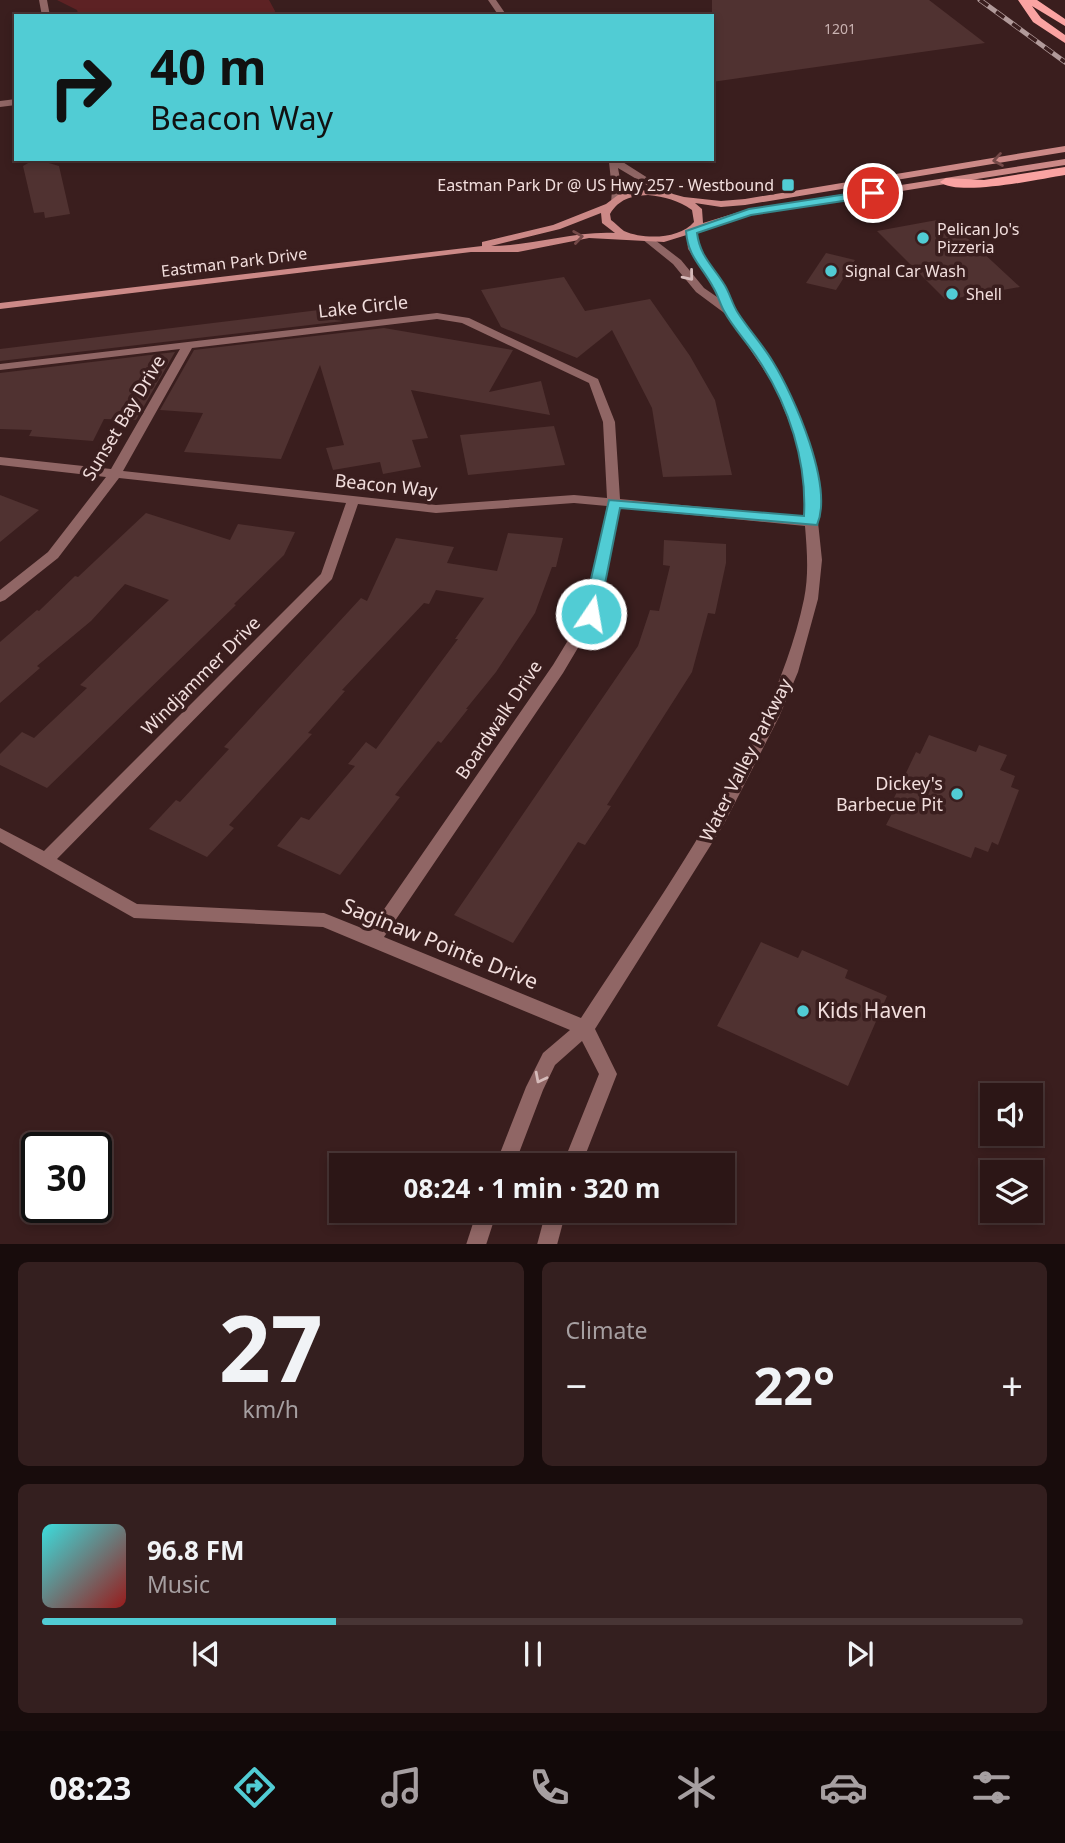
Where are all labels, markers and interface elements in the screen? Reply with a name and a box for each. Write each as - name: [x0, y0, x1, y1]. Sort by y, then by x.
- house number: 1201: [824, 19, 856, 38]
- text: 40 m: [150, 33, 267, 99]
- icon: right: [35, 42, 126, 133]
- text: Beacon Way: [150, 96, 333, 139]
- one-way arrow: [992, 152, 1004, 167]
- pin: [843, 163, 903, 223]
- place label: Eastman Park Dr @ US Hwy 257 - Westbound: [437, 174, 774, 196]
- icon: arrive: [854, 174, 892, 212]
- marker: Eastman Park Dr @ US Hwy 257 - Westbound: [780, 177, 796, 193]
- place label: Pelican Jo's Pizzeria: [937, 218, 1019, 258]
- one-way arrow: [572, 230, 584, 245]
- marker: Pelican Jo's Pizzeria: [915, 230, 931, 246]
- street label: Eastman Park Drive: [160, 242, 308, 282]
- place label: Signal Car Wash: [845, 260, 966, 282]
- marker: Signal Car Wash: [823, 263, 839, 279]
- one-way arrow: [680, 269, 693, 281]
- place label: Shell: [966, 283, 1002, 305]
- marker: Shell: [944, 286, 960, 302]
- street label: Lake Circle: [317, 289, 409, 323]
- street label: Sunset Bay Drive: [76, 350, 170, 485]
- street label: Beacon Way: [334, 468, 439, 502]
- position arrow: [554, 577, 628, 651]
- street label: Windjammer Drive: [136, 611, 265, 740]
- street label: Boardwalk Drive: [449, 655, 547, 784]
- street label: Water Valley Parkway: [694, 673, 797, 845]
- place label: Dickey's Barbecue Pit: [836, 771, 943, 816]
- marker: Dickey's Barbecue Pit: [949, 786, 965, 802]
- street label: Saginaw Pointe Drive: [338, 891, 543, 995]
- place label: Kids Haven: [817, 996, 927, 1024]
- marker: Kids Haven: [795, 1003, 811, 1019]
- one-way arrow: [534, 1071, 548, 1083]
- map controls: [980, 1083, 1043, 1223]
- button: sound: [980, 1083, 1043, 1146]
- speed limit sign: 30: [21, 1132, 112, 1223]
- button: layers: [980, 1160, 1043, 1223]
- text: 08:24 · 1 min · 320 m: [404, 1170, 660, 1206]
- text: 27: [219, 1285, 323, 1409]
- text: Climate: [566, 1314, 648, 1346]
- text: 22°: [753, 1349, 835, 1420]
- text: −: [566, 1359, 587, 1411]
- text: +: [1001, 1359, 1023, 1411]
- text: km/h: [242, 1393, 299, 1425]
- text: 96.8 FM: [147, 1532, 244, 1568]
- text: Music: [147, 1568, 210, 1600]
- icon: previous: [187, 1635, 225, 1673]
- icon: pause: [514, 1635, 552, 1673]
- icon: next: [841, 1635, 879, 1673]
- icon: directions: [230, 1763, 279, 1812]
- icon: music: [377, 1763, 426, 1812]
- icon: phone: [525, 1763, 574, 1812]
- icon: climate: [672, 1763, 721, 1812]
- icon: car: [819, 1763, 868, 1812]
- icon: filters: [967, 1763, 1016, 1812]
- text: 08:23: [49, 1766, 131, 1809]

